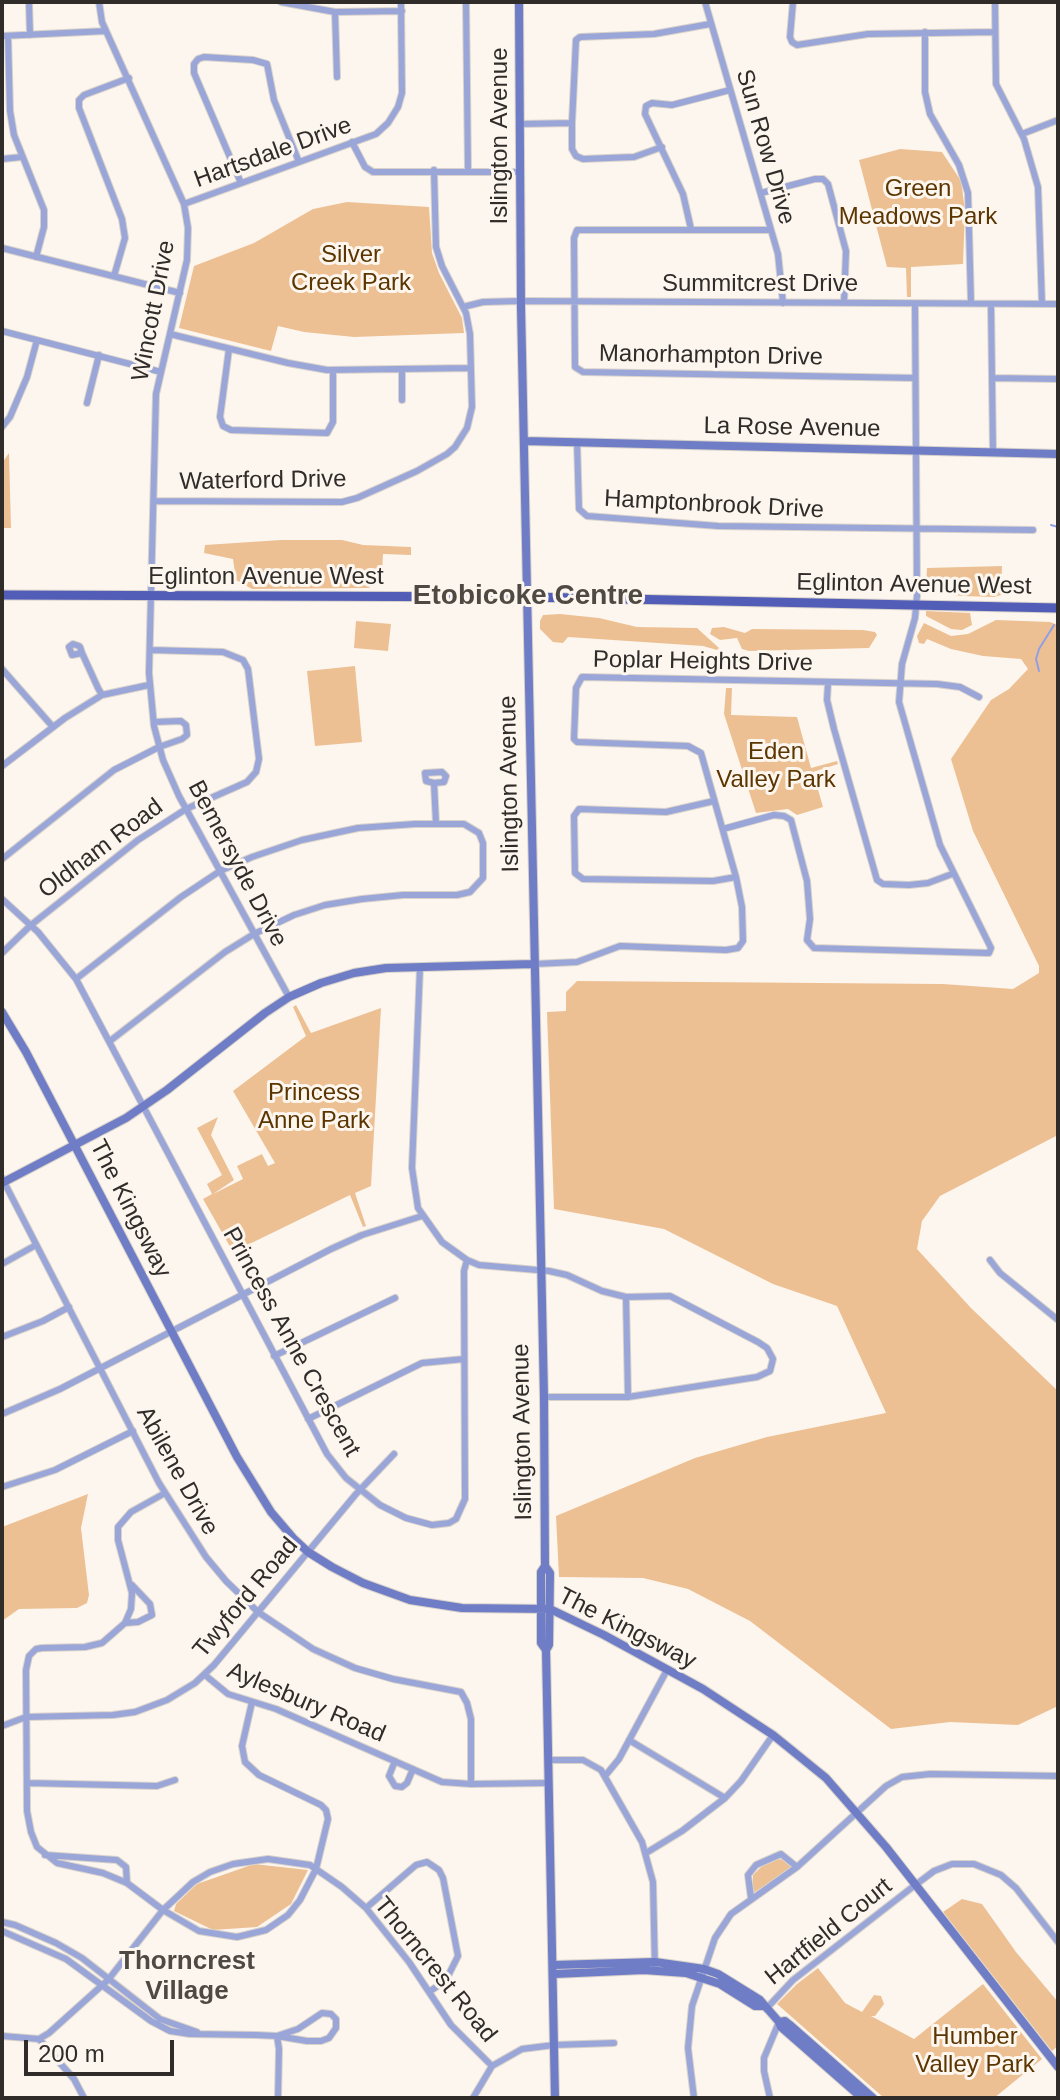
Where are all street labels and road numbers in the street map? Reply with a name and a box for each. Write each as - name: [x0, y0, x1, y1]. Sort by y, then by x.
- street label: Islington Avenue: [486, 47, 514, 225]
- street label: Sun Row Drive: [729, 66, 801, 228]
- street label: Hartsdale Drive: [190, 111, 356, 195]
- street label: Wincott Drive: [126, 238, 182, 384]
- street label: Summitcrest Drive: [662, 270, 858, 298]
- street label: Manorhampton Drive: [599, 340, 823, 372]
- street label: La Rose Avenue: [703, 412, 881, 444]
- street label: Waterford Drive: [179, 465, 347, 497]
- street label: Hamptonbrook Drive: [603, 485, 825, 525]
- street label: Eglinton Avenue West: [148, 563, 384, 591]
- street label: Eglinton Avenue West: [796, 569, 1032, 601]
- street label: Poplar Heights Drive: [593, 646, 813, 678]
- street label: Islington Avenue: [494, 695, 526, 873]
- street label: Bemersyde Drive: [181, 776, 293, 952]
- street label: Oldham Road: [33, 793, 169, 905]
- street label: The Kingsway: [83, 1135, 177, 1283]
- street label: Princess Anne Crescent: [216, 1222, 366, 1462]
- street label: Islington Avenue: [507, 1343, 539, 1521]
- street label: Abilene Drive: [130, 1402, 224, 1540]
- street label: Twyford Road: [187, 1532, 305, 1664]
- street label: The Kingsway: [553, 1582, 701, 1676]
- street label: Aylesbury Road: [223, 1657, 389, 1749]
- street label: Hartfield Court: [760, 1872, 898, 1992]
- street label: Thorncrest Road: [368, 1891, 502, 2049]

